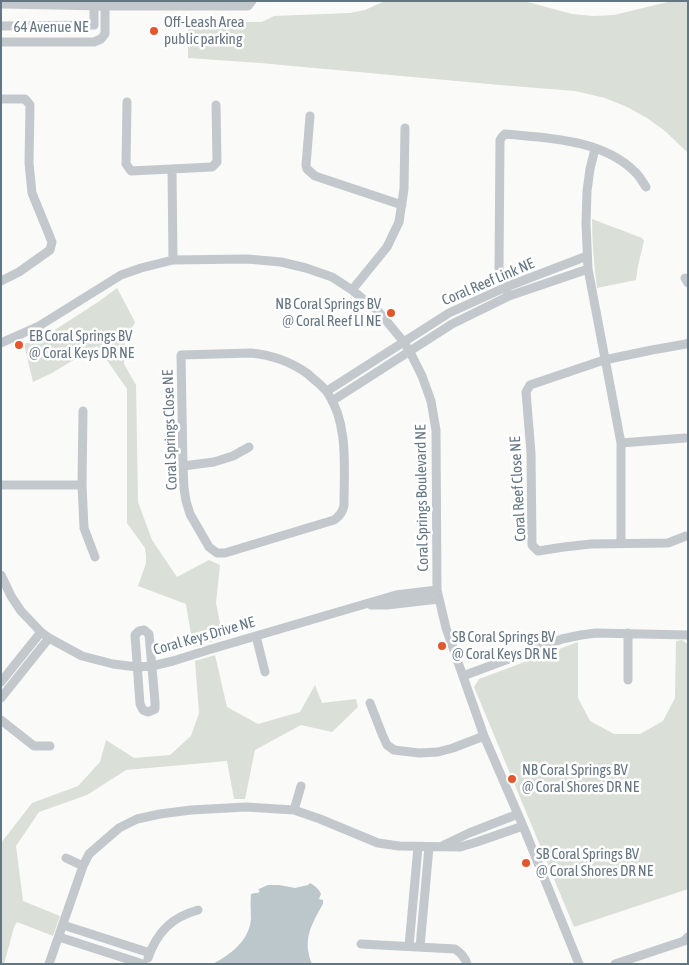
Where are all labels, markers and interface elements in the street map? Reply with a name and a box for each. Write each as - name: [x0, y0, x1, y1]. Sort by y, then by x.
- place label: Off-Leash Area public parking: [164, 13, 244, 48]
- street label: 64 Avenue NE: [14, 18, 88, 36]
- marker: Off-Leash Area public parking: [148, 25, 160, 37]
- street label: Coral Reef Link NE: [439, 254, 537, 310]
- place label: NB Coral Springs BV @ Coral Reef LI NE: [275, 295, 381, 330]
- marker: NB Coral Springs BV @ Coral Reef LI NE: [385, 307, 397, 319]
- place label: EB Coral Springs BV @ Coral Keys DR NE: [29, 327, 134, 362]
- marker: EB Coral Springs BV @ Coral Keys DR NE: [13, 339, 25, 351]
- street label: Coral Springs Close NE: [159, 370, 181, 490]
- street label: Coral Springs Boulevard NE: [412, 424, 432, 572]
- street label: Coral Reef Close NE: [506, 436, 530, 542]
- street label: Coral Keys Drive NE: [151, 613, 257, 659]
- place label: SB Coral Springs BV @ Coral Keys DR NE: [452, 628, 557, 663]
- marker: SB Coral Springs BV @ Coral Keys DR NE: [436, 640, 448, 652]
- place label: NB Coral Springs BV @ Coral Shores DR NE: [522, 761, 639, 796]
- marker: NB Coral Springs BV @ Coral Shores DR NE: [506, 773, 518, 785]
- place label: SB Coral Springs BV @ Coral Shores DR NE: [536, 845, 653, 880]
- marker: SB Coral Springs BV @ Coral Shores DR NE: [520, 857, 532, 869]

